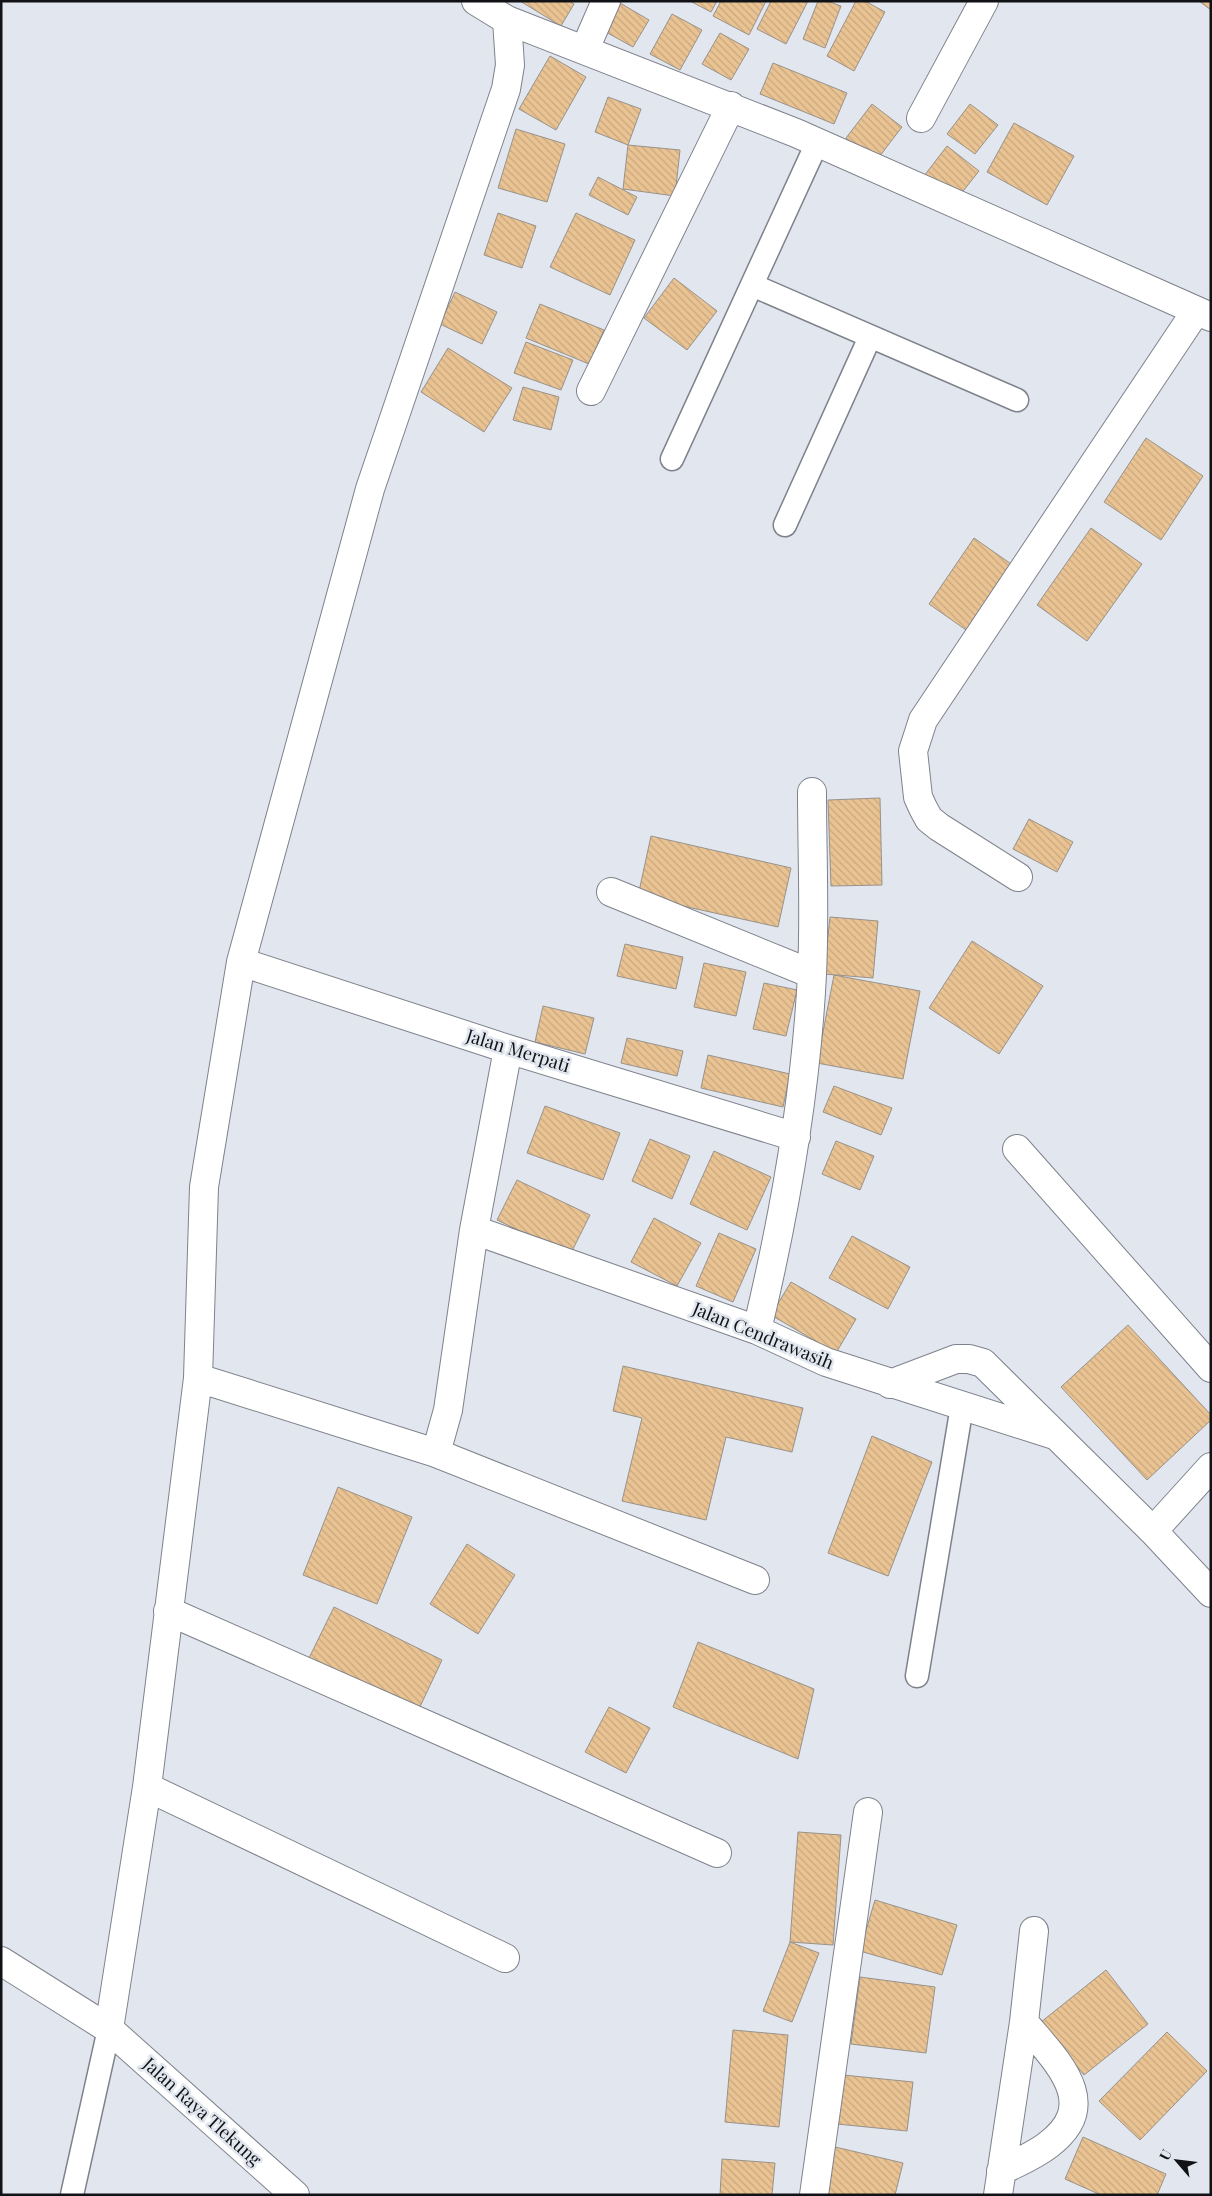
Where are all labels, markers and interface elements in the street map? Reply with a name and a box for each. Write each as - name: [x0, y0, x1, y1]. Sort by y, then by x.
- street label: Jalan Merpati: [463, 1023, 573, 1077]
- street label: Jalan Cendrawasih: [688, 1295, 838, 1374]
- street label: Jalan Raya Tlekung: [138, 2051, 267, 2171]
- north arrow: [1152, 2136, 1202, 2186]
- text: U: [1154, 2146, 1176, 2163]

